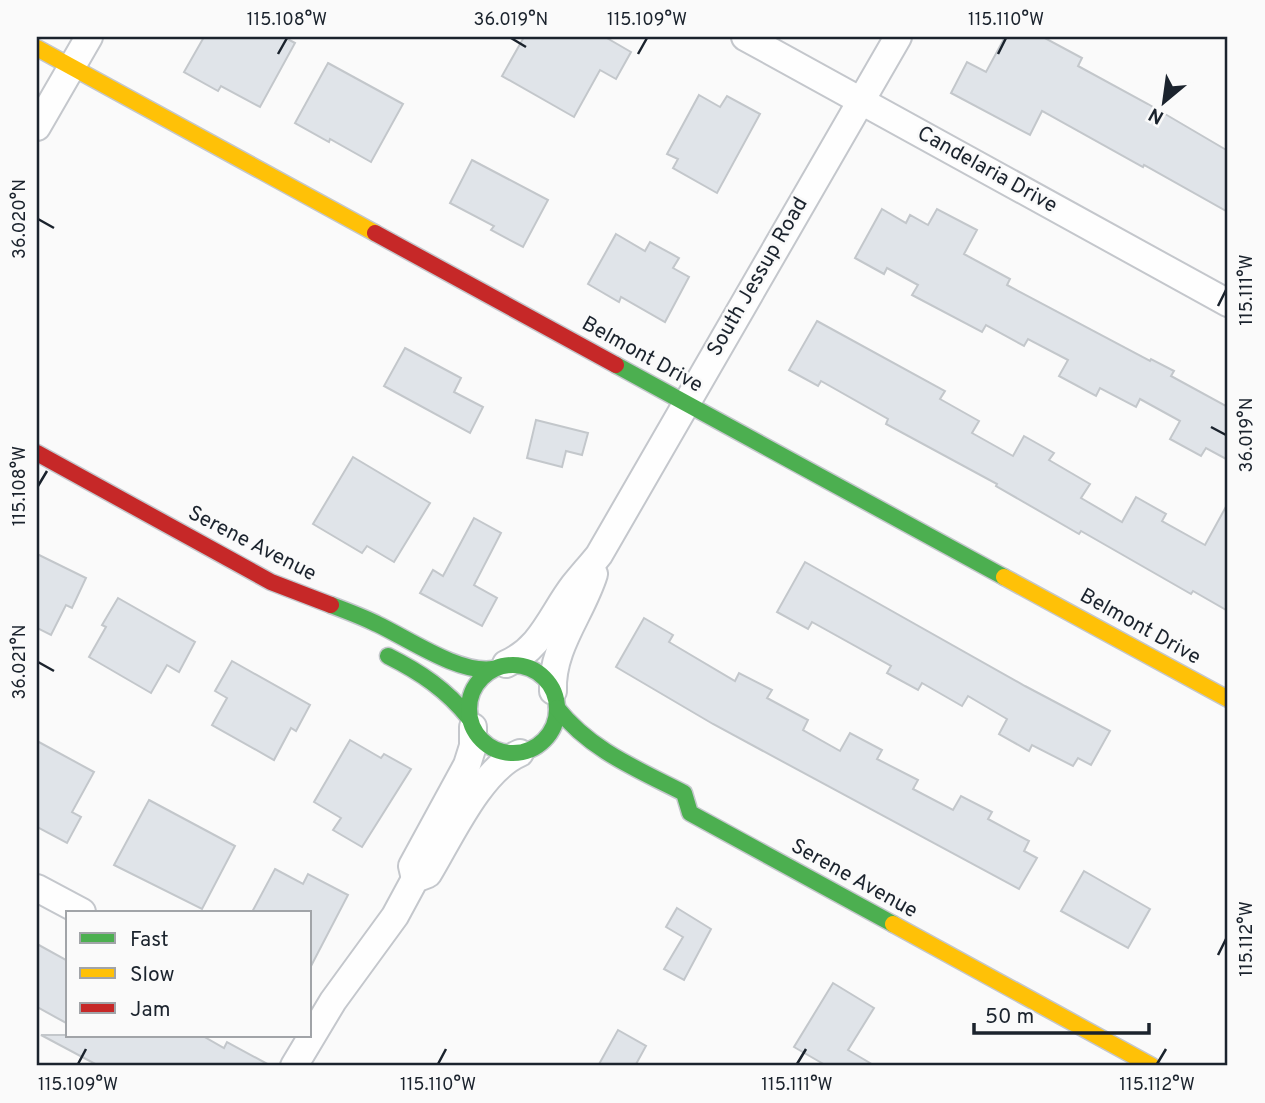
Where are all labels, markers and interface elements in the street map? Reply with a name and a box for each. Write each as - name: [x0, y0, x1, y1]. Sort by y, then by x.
- text: 115.108°W: [247, 9, 327, 32]
- text: 36.019°N: [474, 9, 548, 32]
- text: 115.109°W: [607, 9, 687, 32]
- text: 115.110°W: [968, 9, 1044, 32]
- north arrow: [1128, 66, 1198, 136]
- text: N: [1145, 101, 1169, 129]
- street label: Candelaria Drive: [912, 120, 1062, 220]
- text: 36.020°N: [9, 179, 32, 259]
- street label: South Jessup Road: [701, 193, 815, 361]
- text: 115.111°W: [1236, 254, 1259, 326]
- street label: Belmont Drive: [577, 311, 707, 399]
- text: 36.019°N: [1236, 398, 1259, 472]
- text: 115.108°W: [9, 446, 32, 526]
- street label: Serene Avenue: [183, 500, 321, 588]
- street label: Belmont Drive: [1075, 583, 1205, 671]
- text: 36.021°N: [9, 624, 32, 700]
- street label: Serene Avenue: [786, 833, 922, 925]
- text: 115.112°W: [1236, 901, 1259, 977]
- legend: [66, 911, 312, 1036]
- text: Fast: [130, 927, 169, 954]
- text: Slow: [130, 962, 175, 989]
- scale bar: [974, 991, 1150, 1035]
- text: Jam: [130, 997, 171, 1024]
- text: 50 m: [985, 1004, 1034, 1031]
- text: 115.109°W: [38, 1074, 118, 1097]
- text: 115.110°W: [400, 1074, 476, 1097]
- text: 115.111°W: [761, 1074, 833, 1097]
- text: 115.112°W: [1119, 1074, 1195, 1097]

